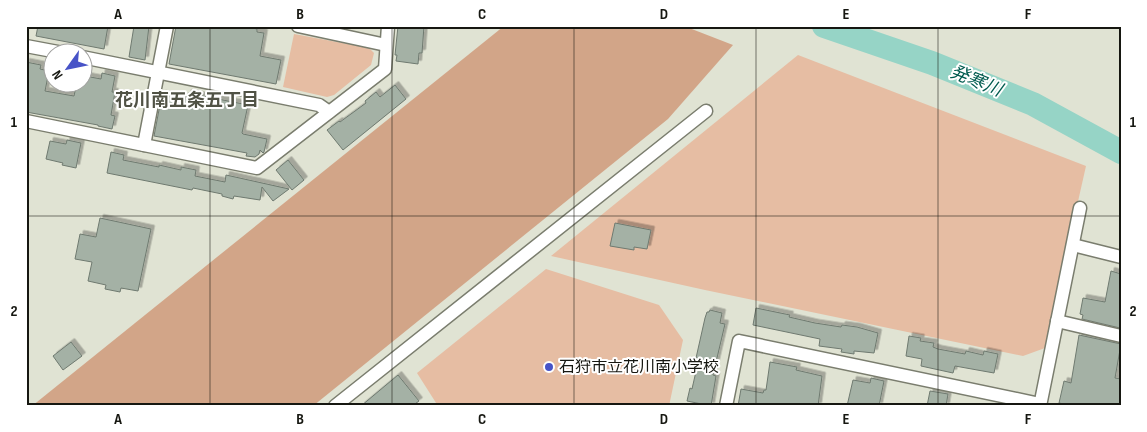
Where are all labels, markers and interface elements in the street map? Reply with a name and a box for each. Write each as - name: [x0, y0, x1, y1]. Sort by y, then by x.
- text: A: [113, 5, 122, 24]
- text: B: [296, 5, 304, 24]
- text: C: [478, 5, 486, 24]
- text: D: [660, 5, 668, 24]
- text: E: [843, 5, 850, 24]
- text: F: [1025, 5, 1032, 24]
- north arrow: [42, 42, 92, 92]
- water label: 発寒川: [947, 61, 1007, 102]
- text: N: [48, 67, 67, 83]
- district label: 花川南五条五丁目: [115, 90, 259, 111]
- text: 1: [11, 113, 18, 132]
- text: 1: [1130, 113, 1137, 132]
- text: 2: [10, 302, 18, 321]
- text: 2: [1129, 302, 1137, 321]
- place label: 石狩市立花川南小学校: [559, 358, 719, 377]
- marker: 石狩市立花川南小学校: [543, 361, 555, 373]
- text: A: [113, 410, 122, 429]
- text: B: [296, 410, 304, 429]
- text: C: [478, 410, 486, 429]
- text: D: [660, 410, 668, 429]
- text: E: [843, 410, 850, 429]
- text: F: [1025, 410, 1032, 429]

